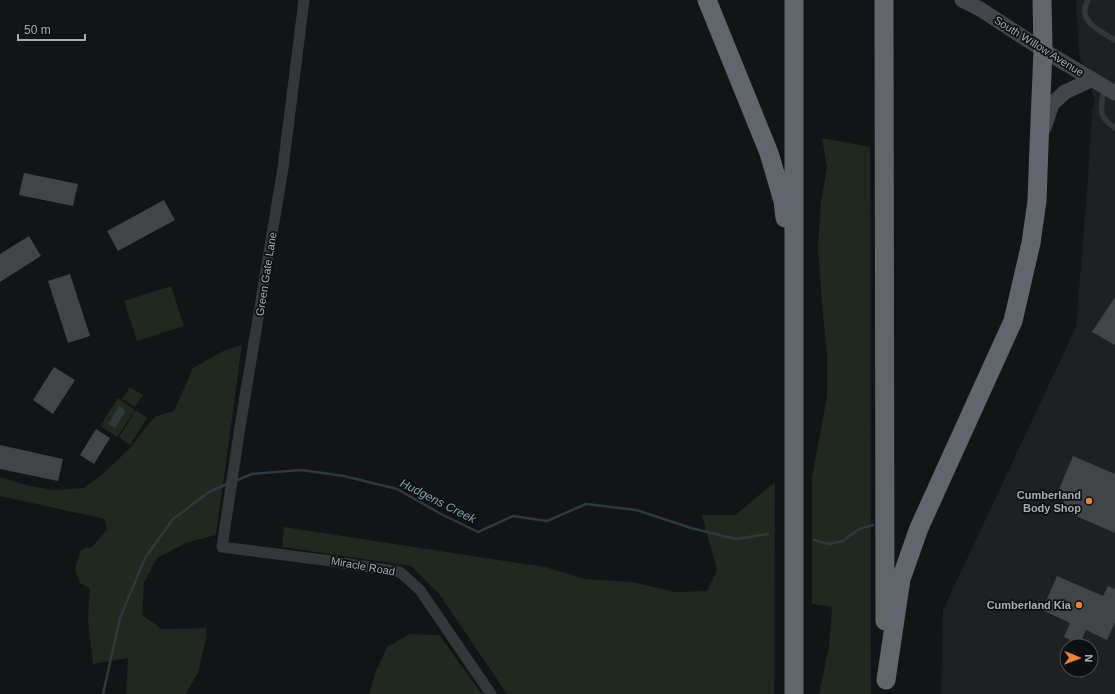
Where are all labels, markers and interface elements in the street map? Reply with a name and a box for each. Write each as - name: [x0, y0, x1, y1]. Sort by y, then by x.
- street label: South Willow Avenue: [992, 14, 1086, 78]
- scale bar: [18, 16, 85, 42]
- text: 50 m: [24, 23, 51, 37]
- street label: Green Gate Lane: [253, 231, 279, 317]
- water label: Hudgens Creek: [398, 476, 479, 527]
- place label: Cumberland Body Shop: [1017, 489, 1081, 514]
- marker: Cumberland Body Shop: [1084, 496, 1094, 506]
- street label: Miracle Road: [330, 554, 396, 578]
- place label: Cumberland Kia: [987, 599, 1072, 611]
- marker: Cumberland Kia: [1074, 600, 1084, 610]
- north arrow: [1059, 638, 1099, 678]
- text: N: [1083, 654, 1095, 662]

